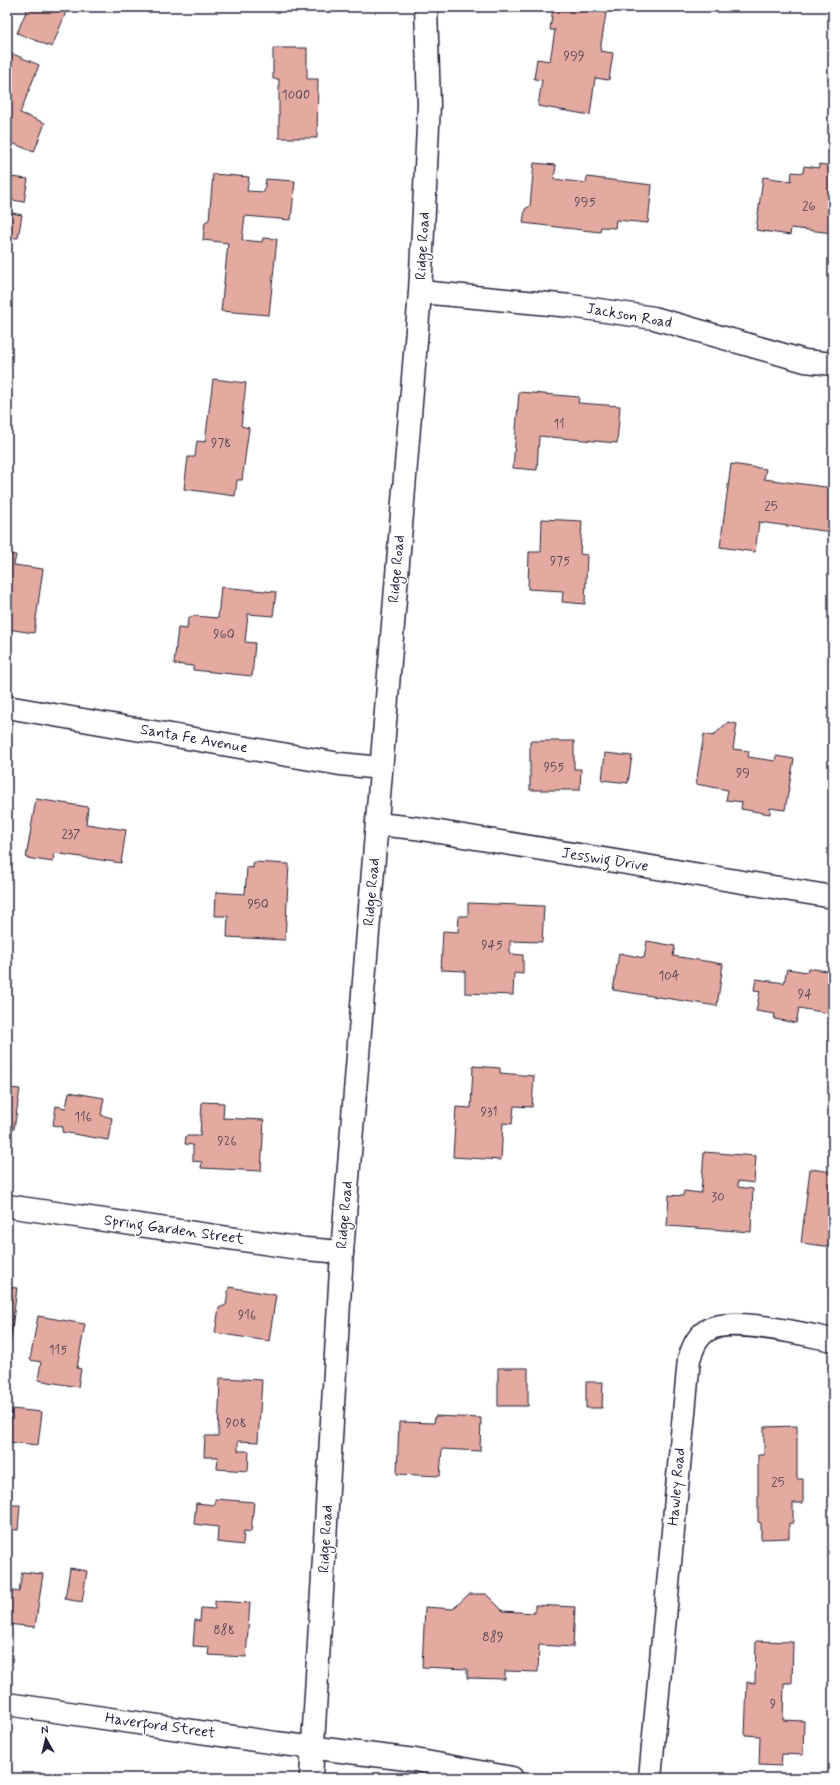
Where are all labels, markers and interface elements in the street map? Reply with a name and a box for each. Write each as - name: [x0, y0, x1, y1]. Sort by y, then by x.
- house number: 999: [564, 48, 584, 65]
- house number: 1000: [282, 87, 310, 104]
- house number: 995: [574, 194, 596, 211]
- house number: 26: [802, 198, 816, 215]
- street label: Ridge Road: [411, 212, 436, 281]
- street label: Jackson Road: [585, 299, 674, 333]
- house number: 11: [553, 416, 565, 433]
- house number: 978: [211, 435, 231, 452]
- house number: 25: [764, 498, 778, 515]
- street label: Ridge Road: [384, 534, 411, 604]
- house number: 975: [550, 553, 570, 570]
- house number: 960: [213, 626, 235, 643]
- street label: Santa Fe Avenue: [139, 720, 249, 758]
- house number: 955: [544, 759, 564, 776]
- house number: 99: [736, 765, 750, 782]
- house number: 237: [61, 826, 81, 843]
- street label: Jesswig Drive: [560, 843, 650, 878]
- street label: Ridge Road: [359, 857, 386, 927]
- house number: 950: [247, 896, 269, 913]
- house number: 945: [481, 937, 503, 954]
- house number: 104: [659, 968, 680, 985]
- house number: 94: [798, 986, 812, 1003]
- house number: 931: [481, 1104, 497, 1121]
- house number: 116: [74, 1109, 92, 1126]
- house number: 926: [217, 1133, 237, 1150]
- street label: Ridge Road: [332, 1180, 359, 1250]
- house number: 30: [711, 1189, 725, 1206]
- street label: Spring Garden Street: [103, 1210, 245, 1251]
- house number: 916: [238, 1307, 256, 1324]
- house number: 115: [49, 1342, 67, 1359]
- house number: 908: [226, 1415, 246, 1432]
- street label: Hawley Road: [664, 1447, 690, 1527]
- house number: 25: [771, 1474, 785, 1491]
- street label: Ridge Road: [314, 1505, 339, 1574]
- house number: 888: [213, 1622, 235, 1639]
- house number: 889: [482, 1629, 504, 1646]
- house number: 9: [770, 1696, 776, 1713]
- street label: Haverford Street: [103, 1708, 216, 1746]
- north arrow: [26, 1719, 66, 1759]
- text: N: [40, 1723, 49, 1738]

